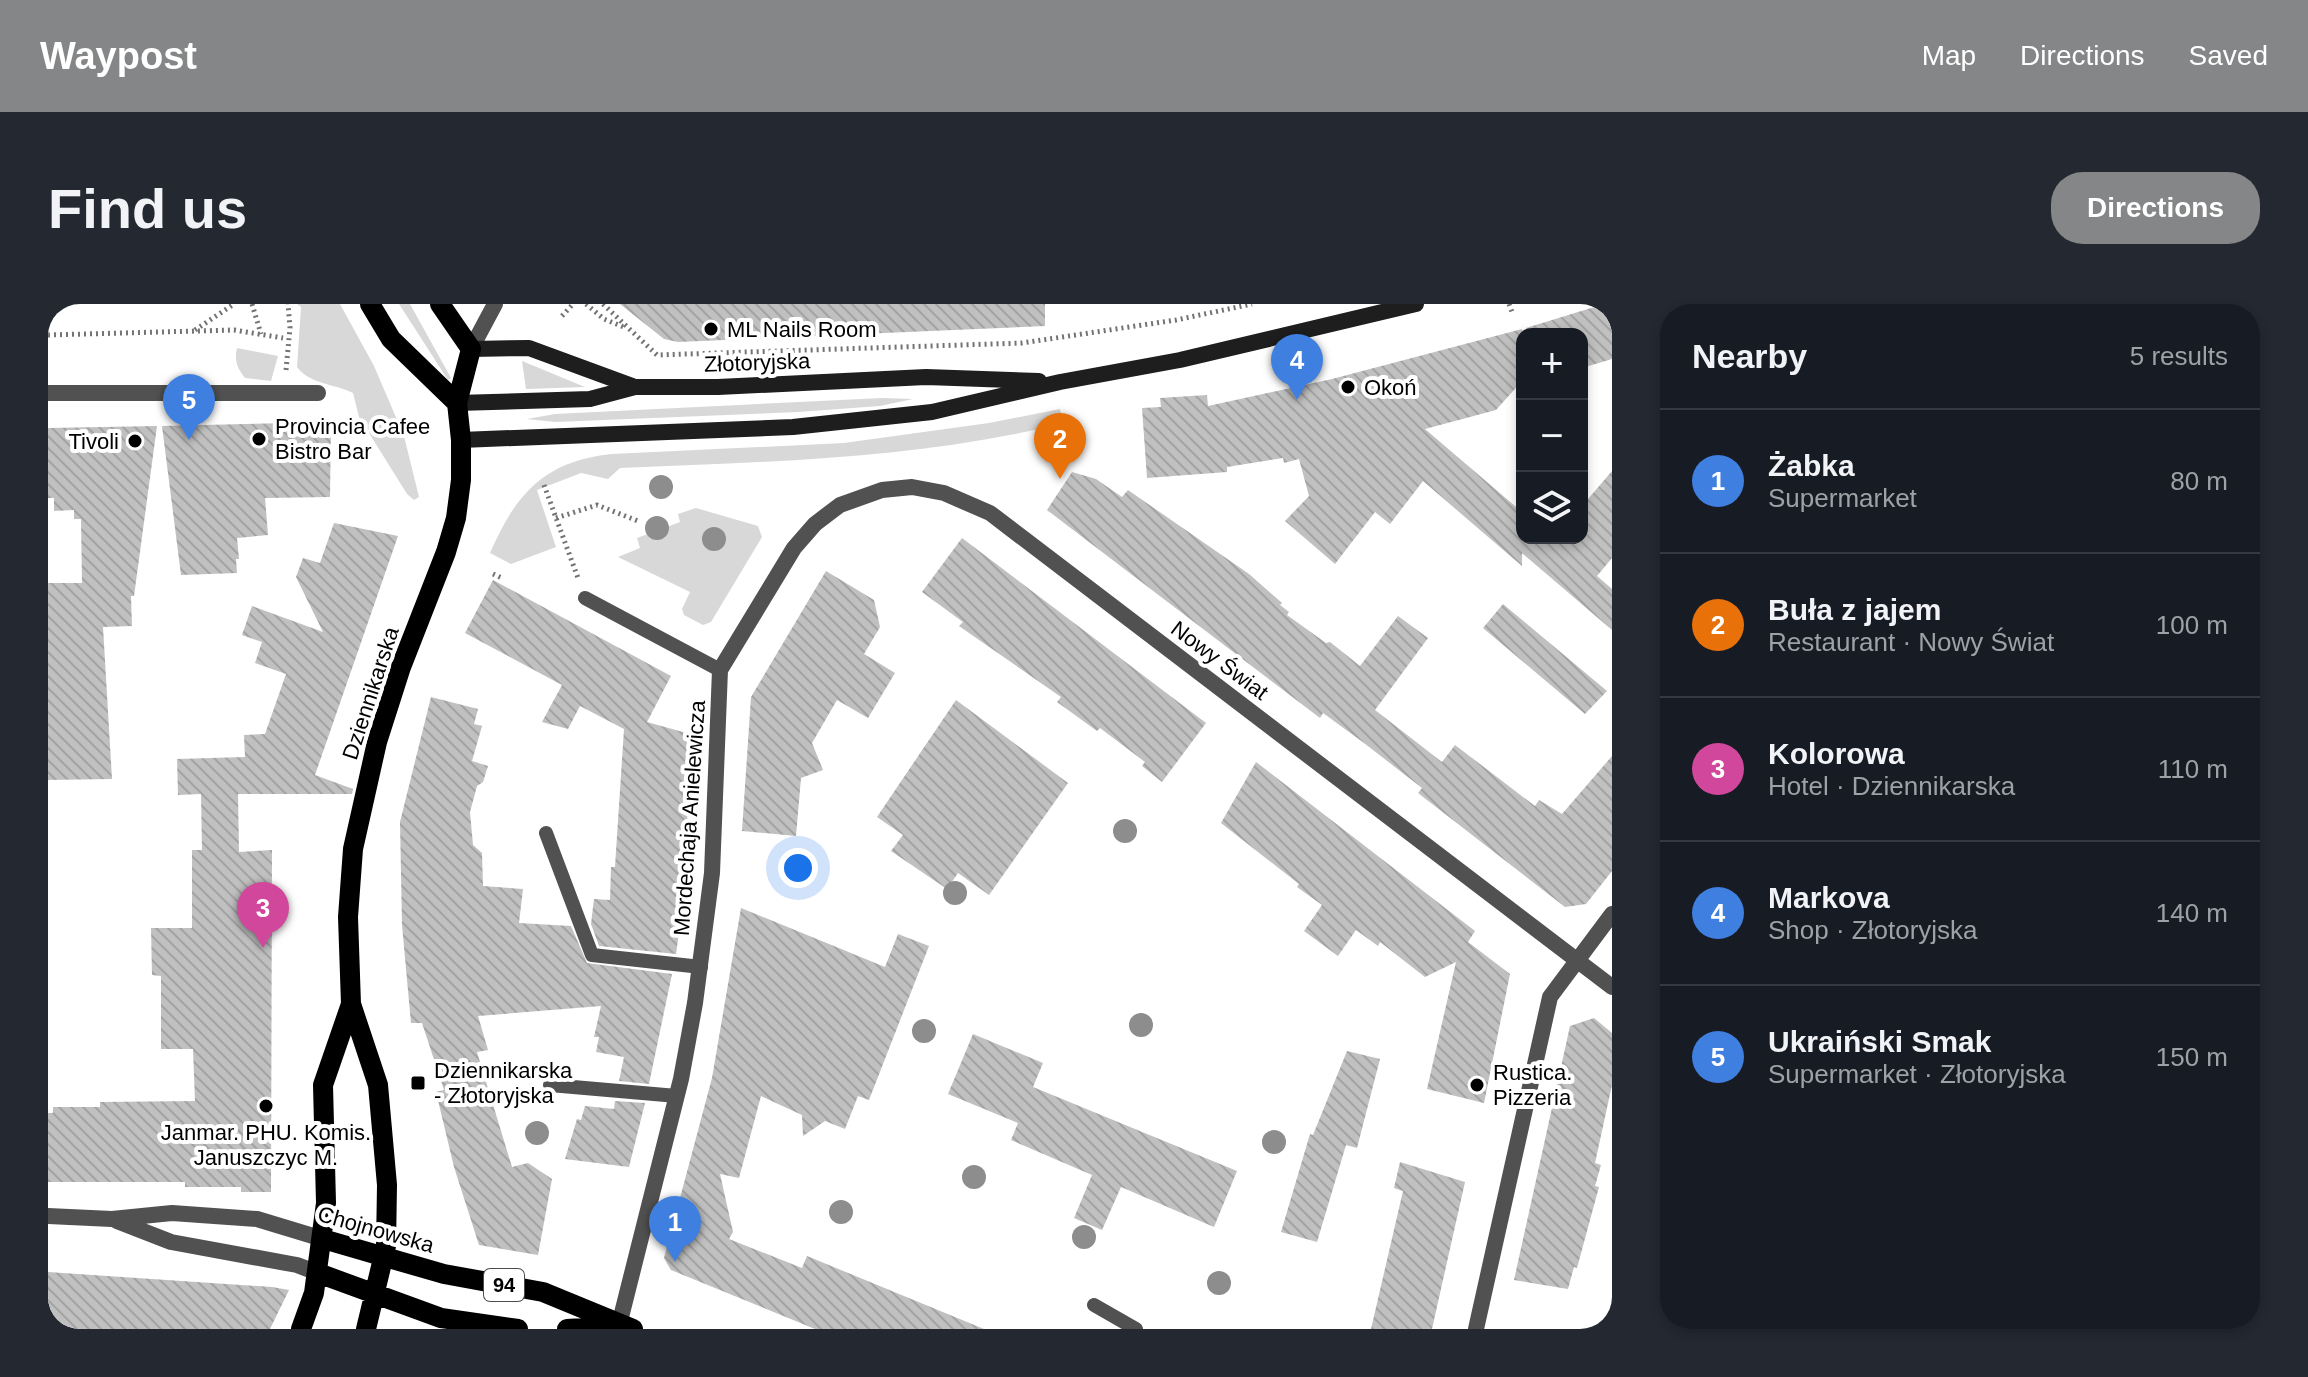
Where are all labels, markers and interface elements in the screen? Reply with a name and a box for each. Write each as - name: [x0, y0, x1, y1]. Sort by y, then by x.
- text: Waypost: [40, 35, 197, 77]
- text: Map: [1922, 40, 1976, 71]
- text: Directions: [2020, 40, 2145, 71]
- text: Saved: [2189, 40, 2268, 71]
- button: Directions: [2051, 172, 2260, 244]
- text: Find us: [48, 177, 247, 240]
- place label: ML Nails Room: [727, 317, 877, 342]
- marker: ML Nails Room: [702, 320, 720, 338]
- map controls: [1516, 328, 1588, 544]
- button: +: [1516, 328, 1588, 400]
- pin: 4: [1271, 334, 1323, 400]
- text: Nearby: [1692, 337, 1807, 375]
- text: 5 results: [2130, 341, 2228, 371]
- street label: Złotoryjska: [703, 348, 811, 377]
- pin: 5: [163, 374, 215, 440]
- place label: Okoń: [1364, 375, 1417, 400]
- marker: Okoń: [1339, 378, 1357, 396]
- button: −: [1516, 400, 1588, 472]
- pin: 2: [1034, 413, 1086, 479]
- place label: Provincia Cafee Bistro Bar: [275, 414, 430, 464]
- place label: Tivoli: [68, 429, 119, 454]
- marker: Provincia Cafee Bistro Bar: [250, 430, 268, 448]
- marker: Tivoli: [126, 432, 144, 450]
- text: Żabka: [1768, 449, 1855, 482]
- text: 1: [1711, 466, 1725, 496]
- text: 80 m: [2170, 466, 2228, 496]
- button: layers: [1516, 472, 1588, 544]
- text: Supermarket: [1768, 483, 1917, 513]
- text: Buła z jajem: [1768, 593, 1941, 626]
- text: 2: [1711, 610, 1725, 640]
- text: 100 m: [2156, 610, 2228, 640]
- street label: Nowy Świat: [1166, 616, 1273, 705]
- street label: Dziennikarska: [337, 623, 404, 763]
- text: Restaurant · Nowy Świat: [1768, 627, 2054, 657]
- street label: Mordechaja Anielewicza: [669, 699, 710, 937]
- text: Kolorowa: [1768, 737, 1905, 770]
- text: 3: [1711, 754, 1725, 784]
- text: 110 m: [2158, 754, 2228, 784]
- text: Hotel · Dziennikarska: [1768, 771, 2015, 801]
- your location: [778, 848, 818, 888]
- text: Markova: [1768, 881, 1890, 914]
- pin: 3: [237, 882, 289, 948]
- text: 4: [1711, 898, 1725, 928]
- text: 140 m: [2156, 898, 2228, 928]
- text: Shop · Złotoryjska: [1768, 915, 1978, 945]
- text: Ukraiński Smak: [1768, 1025, 1991, 1058]
- text: 5: [1711, 1042, 1725, 1072]
- text: 150 m: [2156, 1042, 2228, 1072]
- place label: Dziennikarska - Złotoryjska: [434, 1058, 573, 1108]
- text: Supermarket · Złotoryjska: [1768, 1059, 2066, 1089]
- place label: Rustica. Pizzeria: [1493, 1060, 1572, 1110]
- marker: Dziennikarska - Złotoryjska: [409, 1074, 427, 1092]
- marker: Rustica. Pizzeria: [1468, 1076, 1486, 1094]
- marker: Janmar. PHU. Komis. Januszczyc M.: [257, 1097, 275, 1115]
- place label: Janmar. PHU. Komis. Januszczyc M.: [161, 1120, 371, 1170]
- pin: 1: [649, 1196, 701, 1262]
- street label: Chojnowska: [315, 1201, 438, 1258]
- road number: 94: [484, 1269, 524, 1301]

